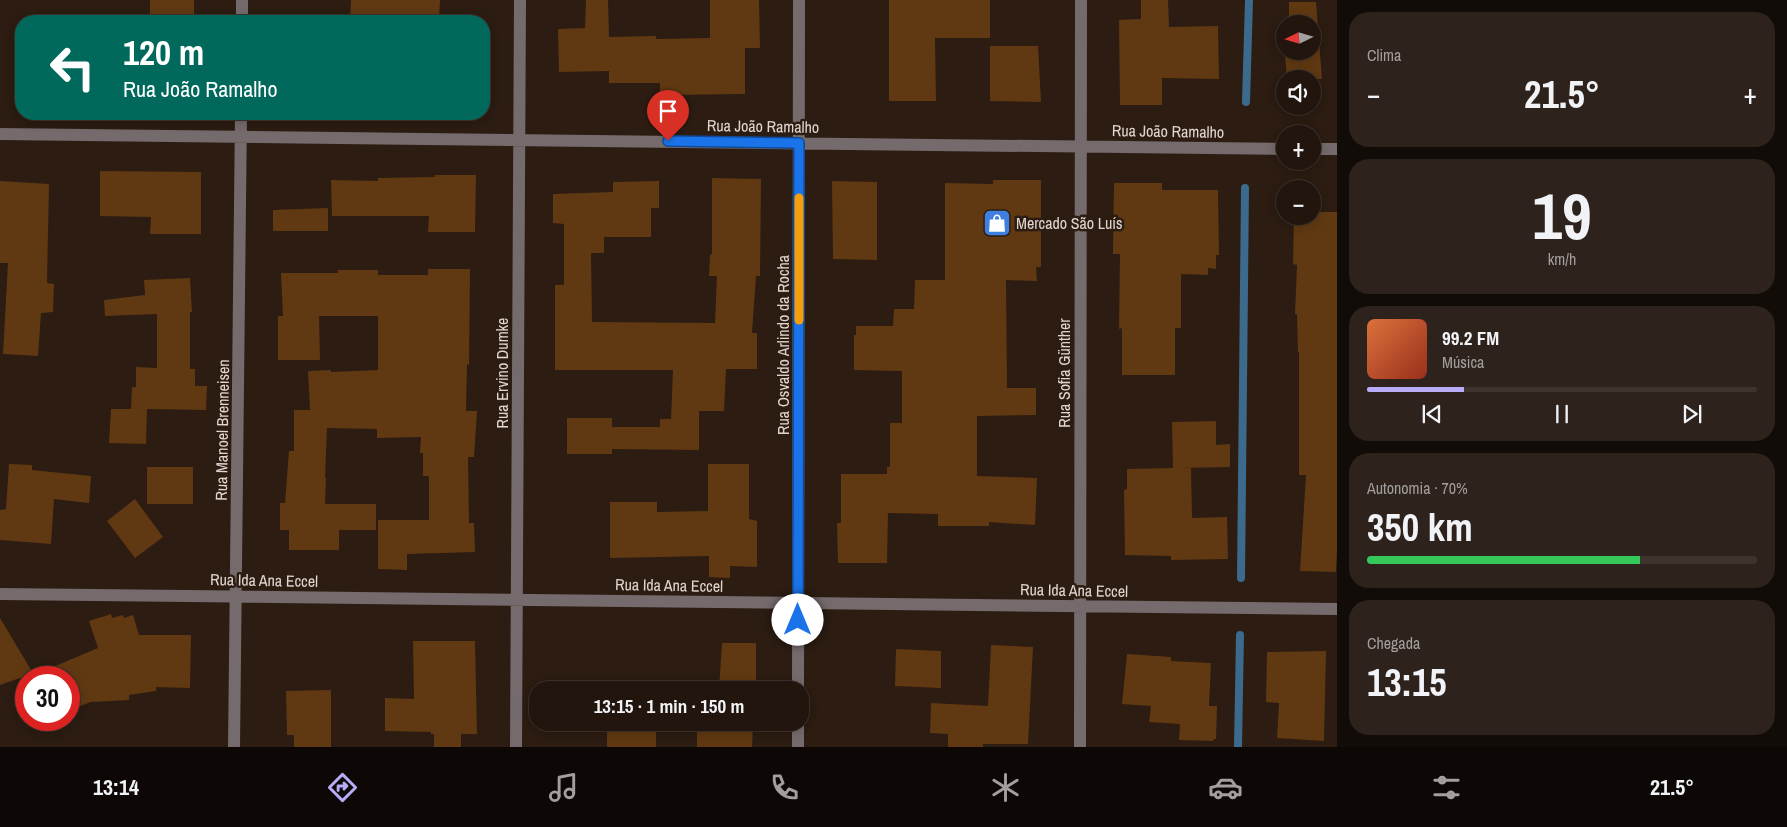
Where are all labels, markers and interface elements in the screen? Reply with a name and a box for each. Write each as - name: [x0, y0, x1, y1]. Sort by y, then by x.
- north arrow: [1276, 15, 1321, 60]
- map controls: [1276, 15, 1321, 225]
- text: 120 m: [123, 29, 204, 76]
- icon: left: [40, 35, 105, 100]
- text: Clima: [1367, 44, 1401, 66]
- text: 21.5°: [1524, 69, 1600, 120]
- button: sound: [1276, 70, 1321, 115]
- text: Rua João Ramalho: [123, 74, 277, 104]
- text: −: [1367, 75, 1380, 113]
- text: +: [1744, 75, 1757, 113]
- pin: [647, 90, 689, 141]
- icon: arrive: [654, 97, 682, 125]
- street label: Rua João Ramalho: [707, 114, 819, 138]
- street label: Rua João Ramalho: [1112, 119, 1224, 143]
- button: +: [1276, 125, 1321, 170]
- text: 19: [1532, 172, 1592, 259]
- button: −: [1276, 180, 1321, 225]
- shop icon: Mercado São Luís: [982, 208, 1012, 238]
- place label: Mercado São Luís: [1016, 212, 1122, 234]
- text: km/h: [1548, 248, 1576, 270]
- street label: Rua Osvaldo Arlindo da Rocha: [772, 254, 794, 435]
- street label: Rua Ervino Dumke: [491, 318, 513, 428]
- street label: Rua Sofia Günther: [1053, 318, 1075, 428]
- text: 99.2 FM: [1442, 325, 1499, 351]
- text: Música: [1442, 351, 1484, 373]
- street label: Rua Manoel Brenneisen: [210, 359, 234, 501]
- icon: previous: [1418, 400, 1446, 428]
- icon: pause: [1548, 400, 1576, 428]
- icon: next: [1678, 400, 1706, 428]
- text: Autonomia · 70%: [1367, 477, 1468, 499]
- text: 350 km: [1367, 502, 1473, 553]
- street label: Rua Ida Ana Eccel: [210, 568, 318, 592]
- street label: Rua Ida Ana Eccel: [615, 573, 723, 597]
- street label: Rua Ida Ana Eccel: [1020, 578, 1128, 602]
- position arrow: [771, 593, 823, 645]
- text: Chegada: [1367, 632, 1420, 654]
- text: 13:15: [1367, 657, 1447, 708]
- speed limit sign: 30: [15, 666, 80, 731]
- text: 13:15 · 1 min · 150 m: [594, 693, 744, 719]
- icon: directions: [325, 770, 360, 805]
- icon: music: [546, 770, 581, 805]
- icon: phone: [767, 770, 802, 805]
- icon: climate: [988, 770, 1023, 805]
- icon: car: [1208, 770, 1243, 805]
- icon: filters: [1429, 770, 1464, 805]
- text: 13:14: [93, 772, 139, 802]
- text: 21.5°: [1650, 772, 1694, 802]

